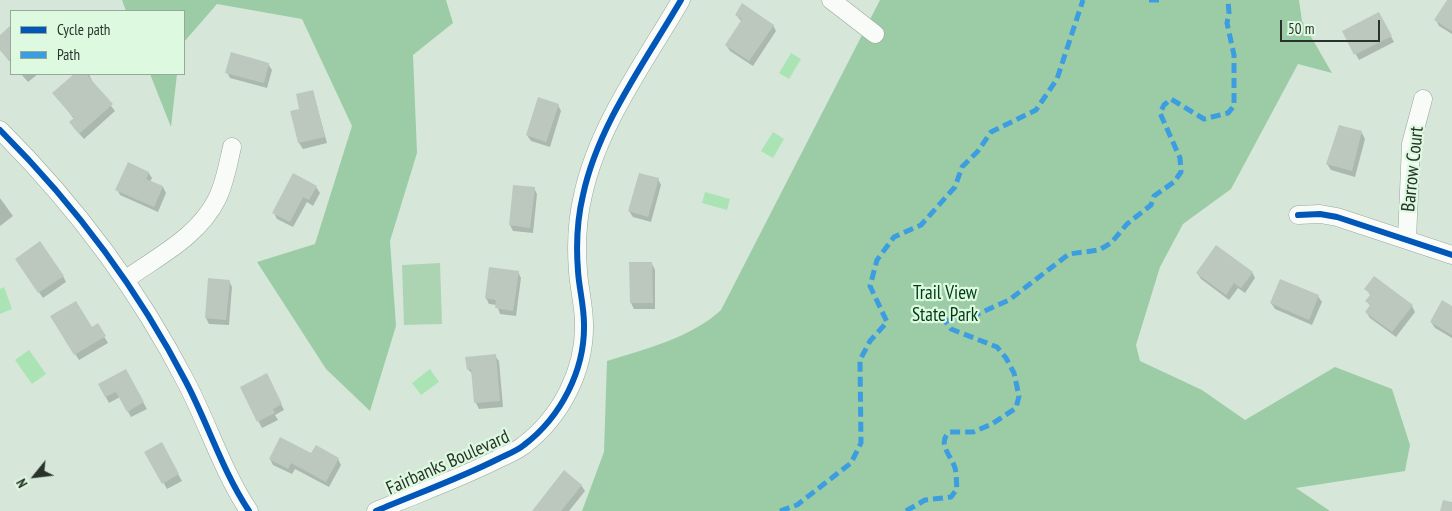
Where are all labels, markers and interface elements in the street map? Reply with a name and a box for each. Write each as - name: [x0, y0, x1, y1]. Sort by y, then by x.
- legend: [10, 10, 185, 75]
- scale bar: [1282, 10, 1382, 42]
- text: 50 m: [1288, 19, 1314, 38]
- text: Cycle path: [57, 20, 110, 39]
- text: Path: [57, 45, 80, 64]
- street label: Barrow Court: [1397, 125, 1429, 213]
- park label: Trail View State Park: [912, 283, 978, 327]
- street label: Fairbanks Boulevard: [383, 426, 513, 500]
- north arrow: [10, 451, 60, 501]
- text: N: [12, 476, 32, 491]

